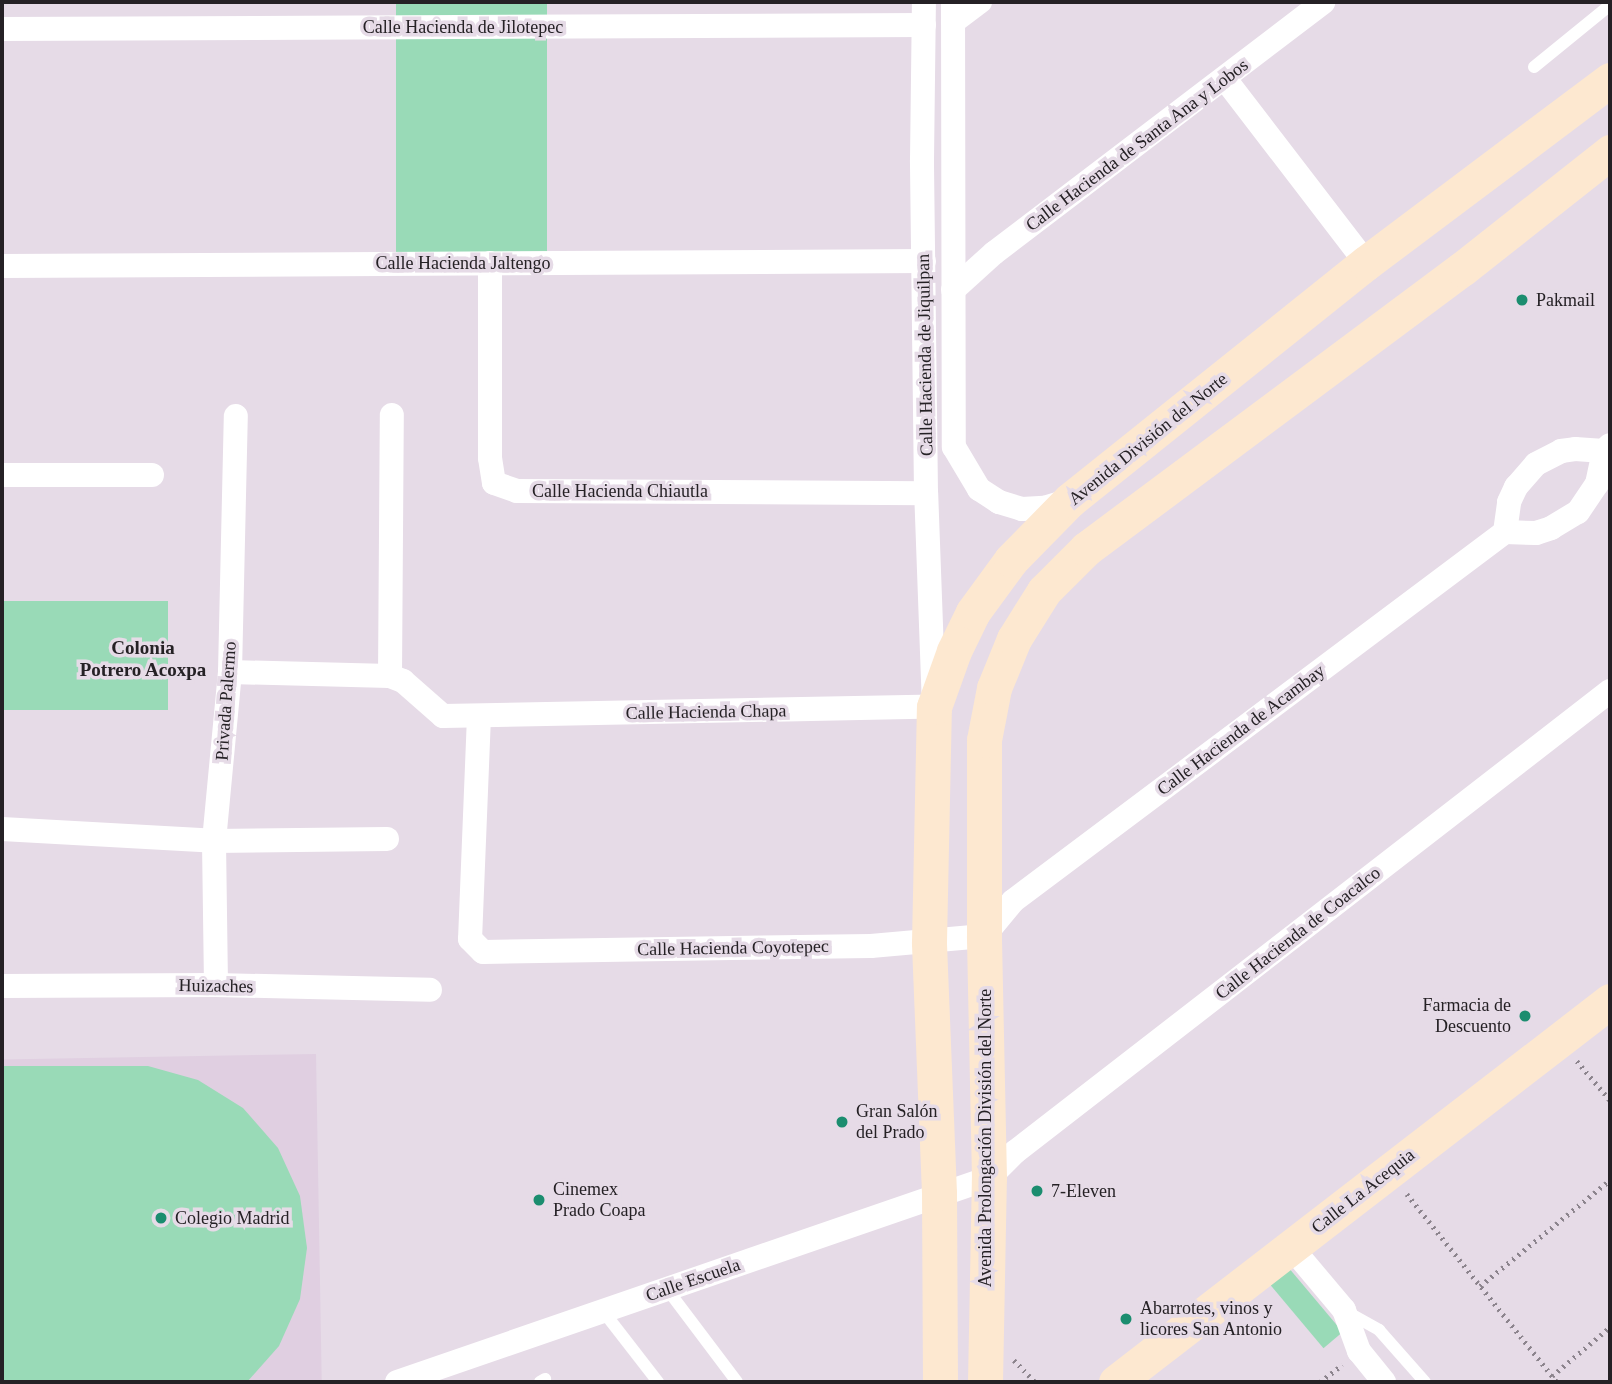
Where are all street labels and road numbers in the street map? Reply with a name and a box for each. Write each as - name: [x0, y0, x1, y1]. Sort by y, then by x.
- street label: Calle Hacienda de Jilotepec: [363, 16, 563, 38]
- street label: Calle Hacienda de Santa Ana y Lobos: [1021, 54, 1253, 236]
- street label: Calle Hacienda Jaltengo: [376, 252, 550, 274]
- street label: Calle Hacienda de Jiquilpan: [912, 254, 938, 456]
- street label: Avenida División del Norte: [1064, 368, 1232, 510]
- street label: Calle Hacienda Chiautla: [532, 480, 708, 502]
- street label: Privada Palermo: [211, 641, 241, 761]
- street label: Calle Hacienda de Acambay: [1152, 660, 1330, 800]
- street label: Calle Hacienda Chapa: [625, 700, 787, 724]
- street label: Calle Hacienda de Coacalco: [1211, 862, 1385, 1004]
- street label: Calle Hacienda Coyotepec: [637, 936, 829, 960]
- street label: Huizaches: [178, 975, 254, 997]
- street label: Avenida Prolongación División del Norte: [974, 989, 996, 1287]
- street label: Calle La Acequia: [1307, 1144, 1419, 1238]
- street label: Calle Escuela: [643, 1254, 743, 1306]

